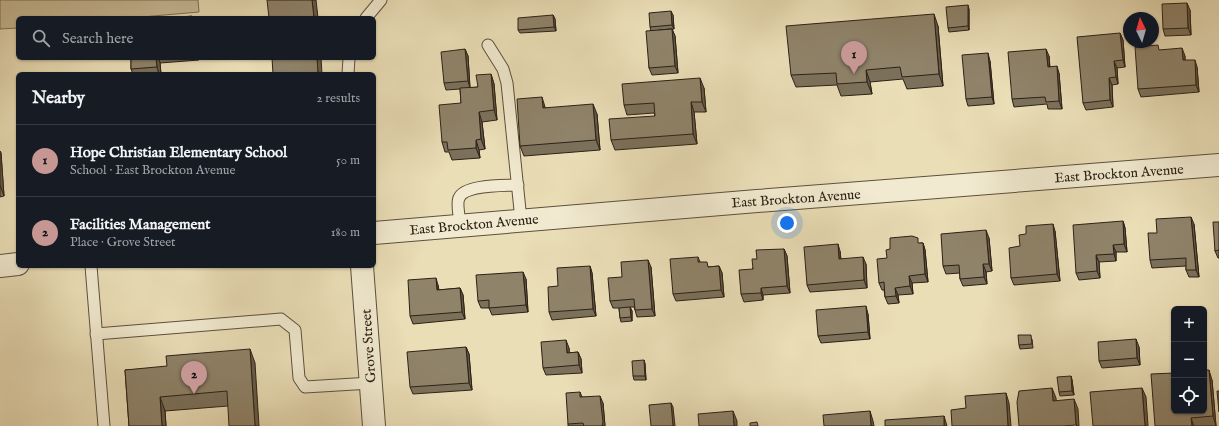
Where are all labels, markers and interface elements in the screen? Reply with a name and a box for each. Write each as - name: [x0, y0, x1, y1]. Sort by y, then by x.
- north arrow: [1123, 12, 1159, 48]
- search box: [16, 16, 376, 60]
- icon: search: [30, 27, 52, 49]
- text: Search here: [62, 29, 133, 48]
- pin: 1: [841, 41, 867, 74]
- text: Nearby: [32, 88, 85, 109]
- text: 2 results: [316, 90, 360, 107]
- text: Hope Christian Elementary School: [70, 143, 287, 162]
- text: 1: [43, 152, 47, 169]
- text: 50 m: [336, 152, 360, 169]
- street label: East Brockton Avenue: [1054, 160, 1185, 187]
- text: School · East Brockton Avenue: [70, 162, 235, 179]
- street label: East Brockton Avenue: [731, 185, 862, 212]
- street label: East Brockton Avenue: [409, 210, 540, 240]
- your location: [777, 213, 797, 233]
- text: Facilities Management: [70, 215, 210, 234]
- text: 2: [42, 224, 48, 241]
- text: 180 m: [331, 224, 360, 241]
- text: Place · Grove Street: [70, 234, 176, 251]
- map controls: [1171, 306, 1207, 414]
- button: +: [1171, 306, 1207, 342]
- street label: Grove Street: [357, 308, 381, 384]
- button: −: [1171, 342, 1207, 378]
- pin: 2: [181, 361, 207, 394]
- button: locate: [1171, 378, 1207, 414]

